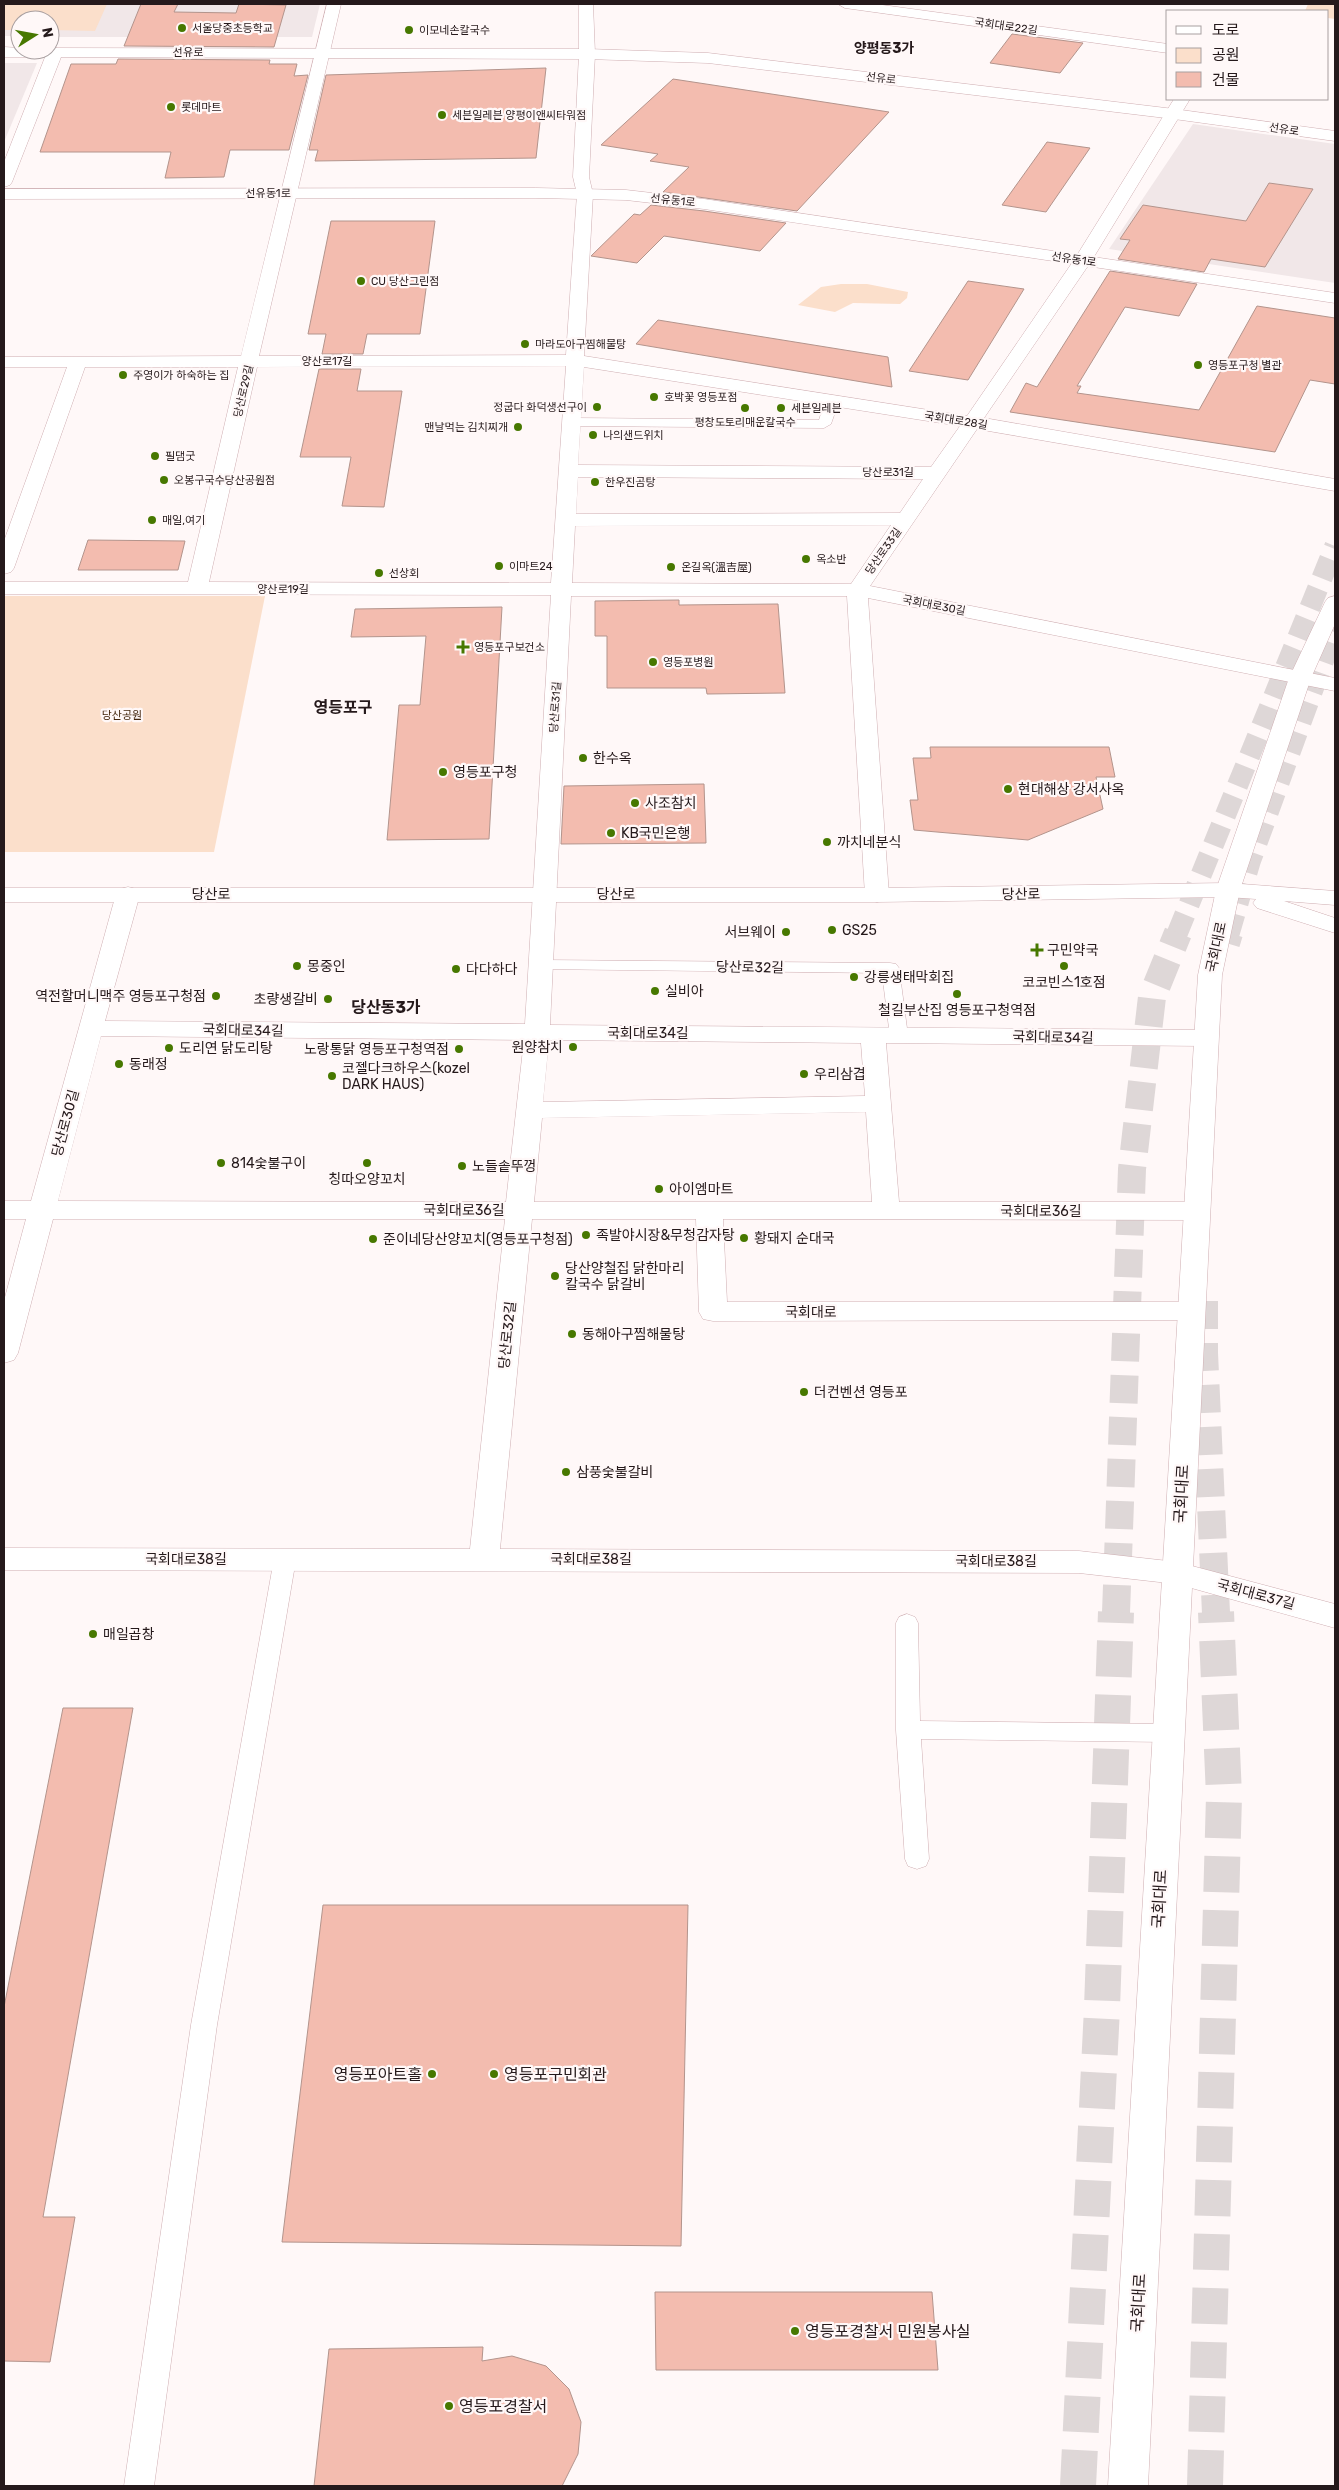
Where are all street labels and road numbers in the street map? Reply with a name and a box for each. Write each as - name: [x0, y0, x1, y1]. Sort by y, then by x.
- street label: 국회대로22길: [974, 16, 1038, 37]
- street label: 선유로: [173, 46, 203, 59]
- street label: 선유로: [865, 70, 897, 87]
- street label: 선유로: [1268, 121, 1300, 138]
- street label: 선유동1로: [245, 187, 291, 200]
- street label: 선유동1로: [650, 192, 696, 209]
- street label: 선유동1로: [1051, 250, 1097, 269]
- street label: 양산로17길: [302, 355, 352, 368]
- street label: 당산로29길: [231, 364, 256, 419]
- street label: 국회대로28길: [923, 409, 989, 432]
- street label: 당산로31길: [862, 466, 914, 479]
- street label: 당산로33길: [863, 526, 904, 577]
- street label: 양산로19길: [257, 583, 309, 596]
- street label: 국회대로30길: [901, 593, 967, 618]
- street label: 당산로31길: [547, 681, 564, 733]
- street label: 당산로: [192, 886, 230, 903]
- street label: 당산로: [597, 886, 635, 903]
- street label: 당산로: [1002, 886, 1041, 903]
- street label: 국회대로: [1203, 920, 1230, 974]
- street label: 당산로32길: [716, 958, 784, 977]
- street label: 국회대로34길: [202, 1021, 284, 1040]
- street label: 국회대로34길: [607, 1025, 689, 1042]
- street label: 국회대로34길: [1012, 1028, 1094, 1047]
- street label: 당산로30길: [48, 1088, 83, 1159]
- street label: 국회대로36길: [423, 1202, 505, 1219]
- street label: 국회대로36길: [1000, 1203, 1082, 1220]
- street label: 당산로32길: [495, 1300, 520, 1370]
- street label: 국회대로: [785, 1304, 837, 1321]
- street label: 국회대로: [1170, 1464, 1193, 1524]
- street label: 국회대로38길: [145, 1551, 227, 1568]
- street label: 국회대로38길: [550, 1551, 632, 1568]
- street label: 국회대로38길: [955, 1553, 1037, 1570]
- street label: 국회대로37길: [1215, 1576, 1297, 1613]
- street label: 국회대로: [1148, 1869, 1171, 1929]
- street label: 국회대로: [1127, 2273, 1150, 2333]

